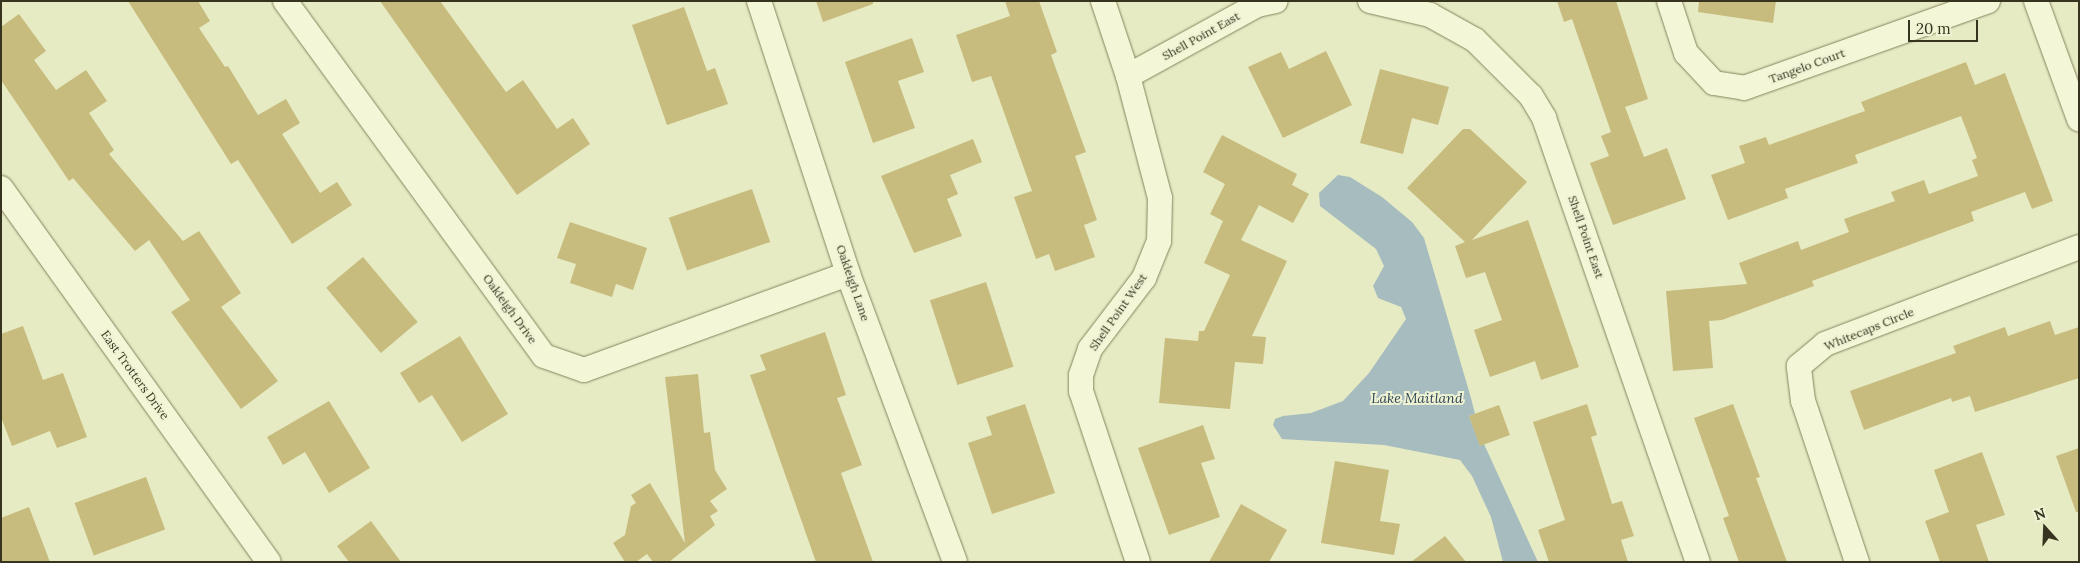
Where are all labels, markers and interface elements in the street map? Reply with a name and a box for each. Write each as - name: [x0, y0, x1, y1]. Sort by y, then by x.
- street label: Shell Point East: [1160, 9, 1242, 63]
- scale bar: [1910, 10, 1980, 42]
- text: 20 m: [1916, 19, 1951, 38]
- street label: Tangelo Court: [1767, 46, 1847, 86]
- street label: Shell Point East: [1565, 194, 1607, 280]
- street label: Oakleigh Lane: [833, 243, 873, 323]
- street label: Oakleigh Drive: [480, 271, 540, 347]
- street label: Shell Point West: [1086, 271, 1150, 353]
- street label: Whitecaps Circle: [1822, 304, 1916, 354]
- street label: East Trotters Drive: [98, 328, 172, 422]
- water label: Lake Maitland: [1371, 390, 1463, 406]
- north arrow: [2020, 503, 2070, 553]
- text: N: [2032, 504, 2048, 524]

